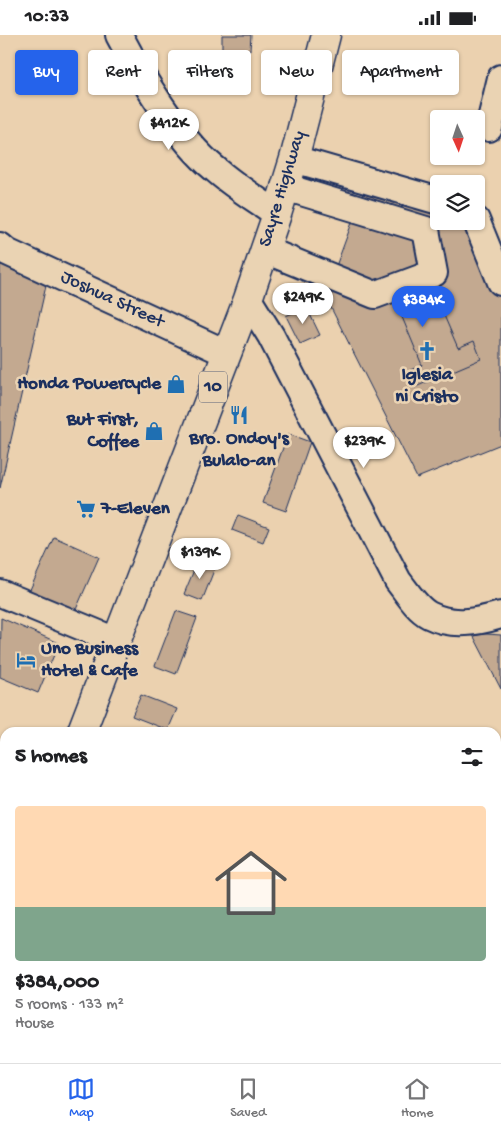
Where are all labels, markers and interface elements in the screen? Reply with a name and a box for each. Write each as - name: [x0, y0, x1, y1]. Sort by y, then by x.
- text: 10:33: [25, 6, 69, 29]
- chip: Buy: [15, 50, 78, 95]
- chip: Rent: [88, 50, 158, 95]
- chip: Filters: [168, 50, 251, 95]
- chip: New: [261, 50, 332, 95]
- chip: Apartment: [342, 50, 459, 95]
- pin: $412K: [134, 109, 204, 151]
- north arrow: [430, 110, 485, 165]
- map controls: [430, 110, 485, 230]
- text: $412K: [150, 115, 188, 134]
- street label: Sayre Highway: [254, 127, 312, 250]
- button: layers: [430, 175, 485, 230]
- street label: Joshua Street: [56, 266, 170, 335]
- pin: $249K: [268, 283, 338, 325]
- pin: $384K: [388, 285, 458, 328]
- text: $249K: [283, 289, 323, 308]
- text: $384K: [403, 292, 443, 311]
- church icon: Iglesia ni Cristo: [416, 340, 438, 362]
- place label: Iglesia ni Cristo: [395, 364, 459, 409]
- road number: 10: [199, 372, 227, 403]
- place label: Honda Powercycle: [17, 373, 162, 396]
- shop icon: Honda Powercycle: [165, 373, 187, 395]
- restaurant icon: Bro. Ondoy's Bulalo-an: [228, 404, 250, 426]
- place label: But First, Coffee: [66, 409, 140, 454]
- shop icon: But First, Coffee: [143, 420, 165, 442]
- pin: $239K: [329, 427, 399, 469]
- place label: Bro. Ondoy's Bulalo-an: [188, 428, 290, 473]
- text: $239K: [344, 433, 384, 452]
- supermarket icon: 7-Eleven: [75, 498, 97, 520]
- place label: 7-Eleven: [100, 498, 171, 521]
- pin: $139K: [165, 537, 235, 580]
- text: $139K: [181, 544, 219, 563]
- place label: Uno Business Hotel & Cafe: [41, 638, 139, 683]
- hotel icon: Uno Business Hotel & Cafe: [15, 649, 37, 671]
- icon: filters: [458, 743, 486, 771]
- text: 5 homes: [15, 745, 87, 770]
- icon: home: [206, 838, 296, 928]
- text: $384,000: [15, 971, 99, 996]
- text: 5 rooms · 133 m²: [15, 996, 124, 1015]
- text: House: [15, 1015, 54, 1034]
- tab: Map: [67, 1075, 95, 1122]
- tab: Saved: [230, 1075, 266, 1122]
- tab: Home: [401, 1075, 434, 1122]

